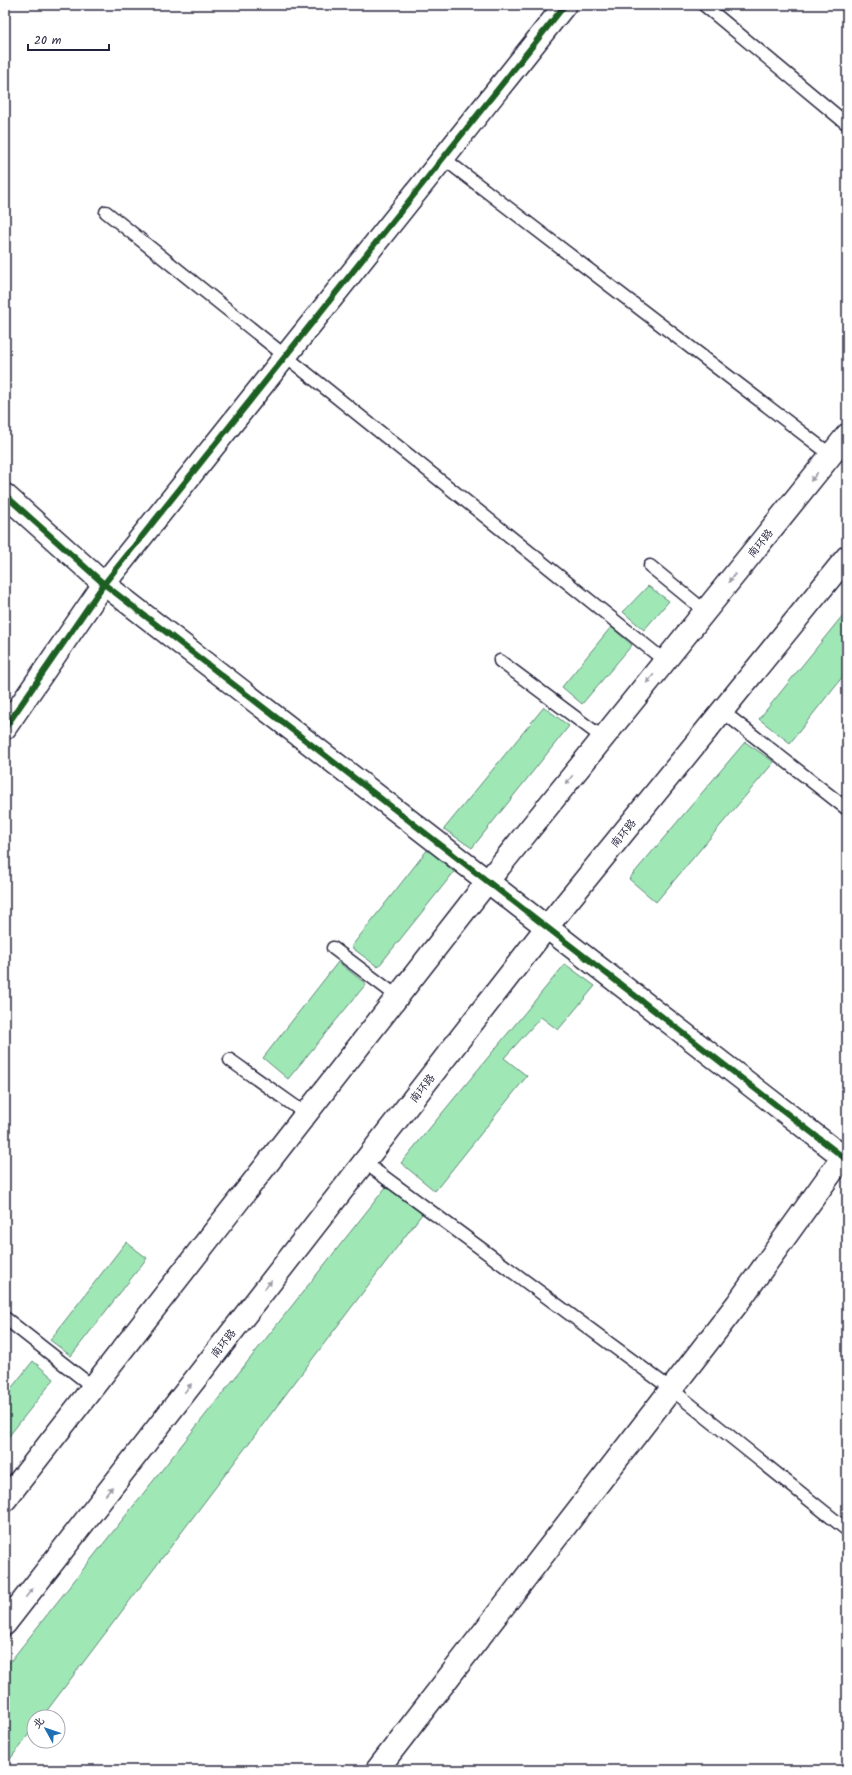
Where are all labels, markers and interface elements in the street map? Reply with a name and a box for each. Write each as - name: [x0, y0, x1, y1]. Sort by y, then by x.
- scale bar: [28, 26, 109, 52]
- text: 20 m: [34, 31, 62, 50]
- one-way arrow: [809, 471, 818, 482]
- street label: 南环路: [743, 525, 778, 562]
- one-way arrow: [727, 572, 736, 583]
- one-way arrow: [646, 673, 655, 684]
- one-way arrow: [564, 775, 573, 785]
- street label: 南环路: [606, 815, 641, 852]
- street label: 南环路: [406, 1070, 440, 1107]
- one-way arrow: [264, 1280, 273, 1291]
- street label: 南环路: [207, 1325, 241, 1362]
- one-way arrow: [184, 1383, 193, 1394]
- one-way arrow: [104, 1485, 113, 1496]
- one-way arrow: [25, 1588, 33, 1599]
- north arrow: [26, 1709, 66, 1749]
- text: 北: [29, 1713, 50, 1733]

